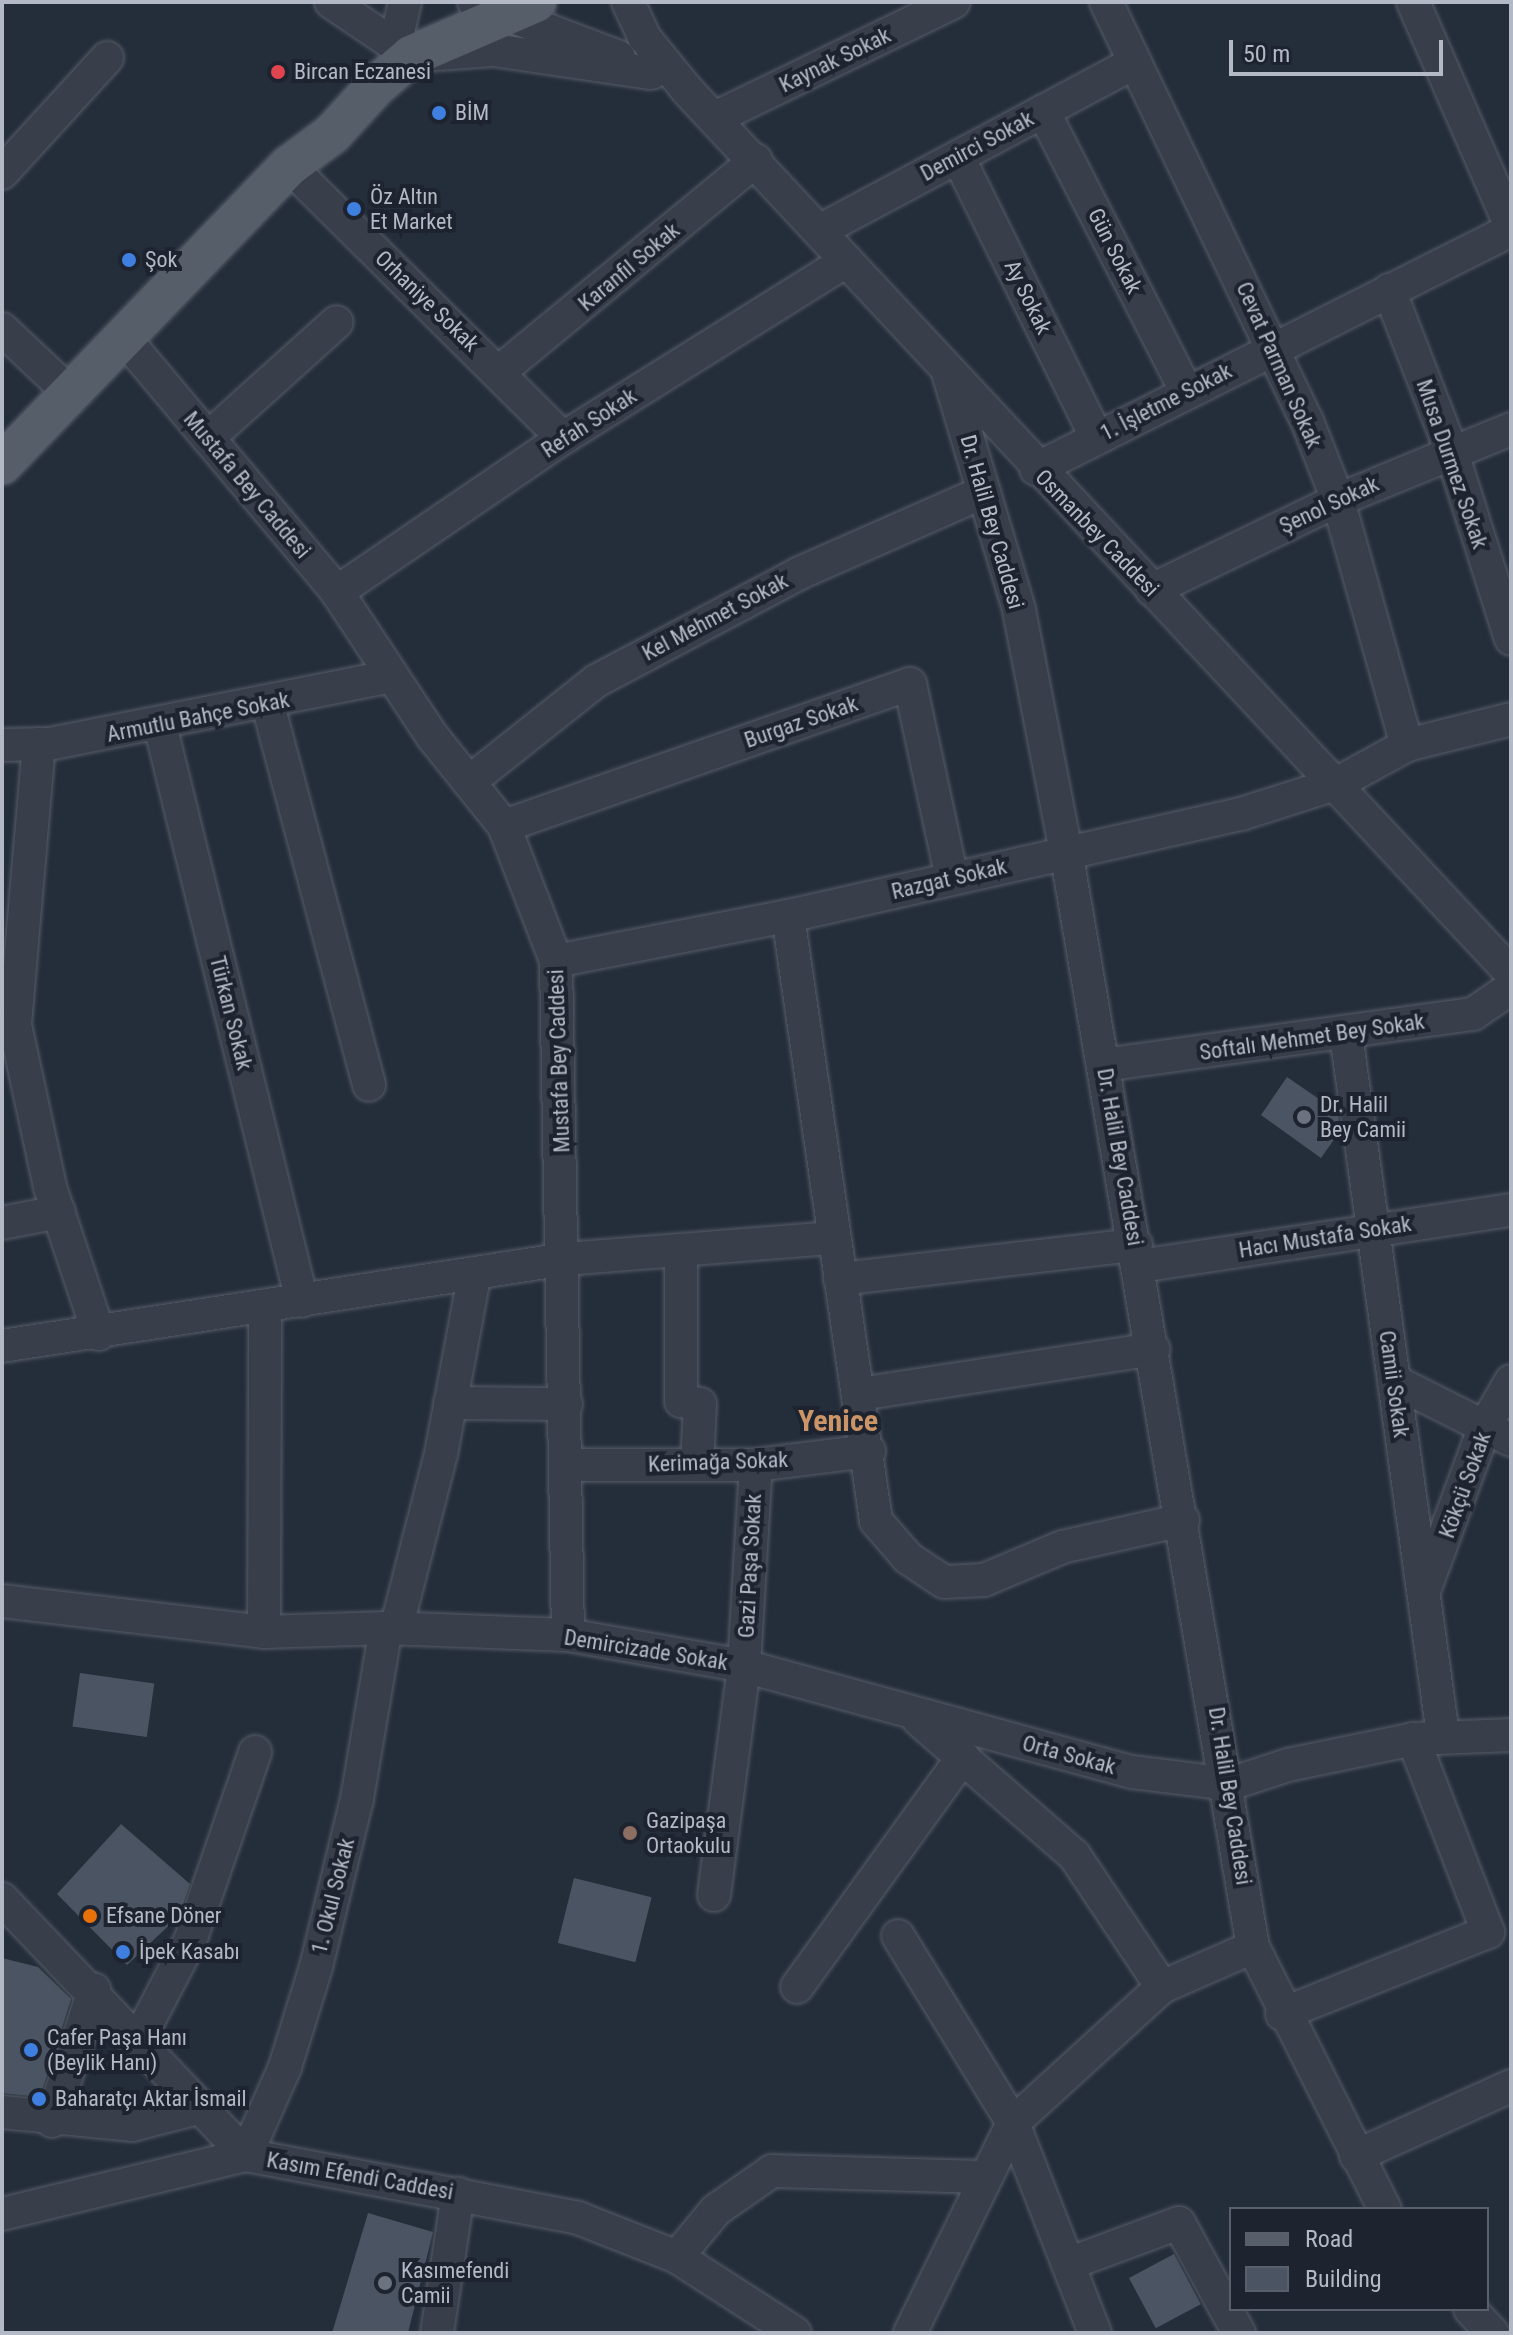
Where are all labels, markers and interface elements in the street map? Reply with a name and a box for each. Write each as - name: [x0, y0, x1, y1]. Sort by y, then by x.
- street label: Kaynak Sokak: [775, 22, 895, 98]
- scale bar: [1233, 24, 1447, 74]
- text: 50 m: [1243, 40, 1290, 68]
- place label: Bircan Eczanesi: [294, 59, 431, 85]
- marker: Bircan Eczanesi: [269, 63, 287, 81]
- place label: BİM: [455, 100, 489, 126]
- marker: BİM: [430, 104, 448, 122]
- street label: Demirci Sokak: [916, 105, 1038, 187]
- place label: Öz Altın Et Market: [370, 183, 453, 234]
- marker: Öz Altın Et Market: [345, 200, 363, 218]
- street label: Gün Sokak: [1082, 204, 1148, 298]
- street label: Karanfil Sokak: [573, 217, 685, 317]
- street label: Orhaniye Sokak: [370, 245, 484, 357]
- place label: Şok: [145, 247, 177, 273]
- marker: Şok: [120, 251, 138, 269]
- street label: Ay Sokak: [999, 256, 1057, 338]
- street label: Cevat Parman Sokak: [1231, 278, 1327, 452]
- street label: 1. İşletme Sokak: [1096, 358, 1236, 446]
- street label: Musa Durmez Sokak: [1411, 376, 1493, 552]
- street label: Refah Sokak: [537, 383, 641, 463]
- street label: Mustafa Bey Caddesi: [178, 406, 316, 564]
- street label: Dr. Halil Bey Caddesi: [955, 432, 1029, 612]
- street label: Osmanbey Caddesi: [1030, 464, 1164, 602]
- street label: Şenol Sokak: [1275, 471, 1383, 539]
- street label: Kel Mehmet Sokak: [638, 568, 792, 666]
- street label: Armutlu Bahçe Sokak: [105, 686, 291, 748]
- street label: Burgaz Sokak: [741, 690, 861, 754]
- street label: Razgat Sokak: [889, 853, 1009, 905]
- street label: Türkan Sokak: [204, 953, 258, 1073]
- street label: Mustafa Bey Caddesi: [543, 969, 575, 1153]
- street label: Softalı Mehmet Bey Sokak: [1198, 1008, 1426, 1066]
- street label: Dr. Halil Bey Caddesi: [1091, 1066, 1149, 1248]
- place label: Dr. Halil Bey Camii: [1320, 1091, 1406, 1142]
- marker: Dr. Halil Bey Camii: [1295, 1108, 1313, 1126]
- street label: Hacı Mustafa Sokak: [1237, 1210, 1413, 1264]
- street label: Camii Sokak: [1373, 1329, 1415, 1439]
- district label: Yenice: [798, 1403, 878, 1439]
- street label: Kökçü Sokak: [1434, 1428, 1496, 1542]
- street label: Kerimağa Sokak: [648, 1446, 788, 1478]
- street label: Gazi Paşa Sokak: [733, 1493, 767, 1639]
- street label: Demircizade Sokak: [562, 1624, 730, 1676]
- street label: Dr. Halil Bey Caddesi: [1203, 1705, 1257, 1887]
- street label: Orta Sokak: [1020, 1730, 1118, 1780]
- place label: Gazipaşa Ortaokulu: [646, 1807, 731, 1858]
- marker: Gazipaşa Ortaokulu: [621, 1824, 639, 1842]
- street label: 1. Okul Sokak: [306, 1835, 360, 1957]
- place label: Efsane Döner: [106, 1903, 222, 1929]
- marker: Efsane Döner: [81, 1907, 99, 1925]
- place label: İpek Kasabı: [139, 1939, 240, 1965]
- marker: İpek Kasabı: [114, 1943, 132, 1961]
- place label: Cafer Paşa Hanı (Beylik Hanı): [47, 2024, 187, 2076]
- marker: Cafer Paşa Hanı (Beylik Hanı): [22, 2041, 40, 2059]
- place label: Baharatçı Aktar İsmail: [55, 2086, 247, 2112]
- marker: Baharatçı Aktar İsmail: [30, 2090, 48, 2108]
- street label: Kasım Efendi Caddesi: [265, 2147, 455, 2205]
- legend: [1229, 2207, 1489, 2311]
- text: Road: [1305, 2225, 1353, 2253]
- place label: Kasımefendi Camii: [401, 2257, 509, 2308]
- text: Building: [1305, 2265, 1382, 2293]
- marker: Kasımefendi Camii: [376, 2274, 394, 2292]

